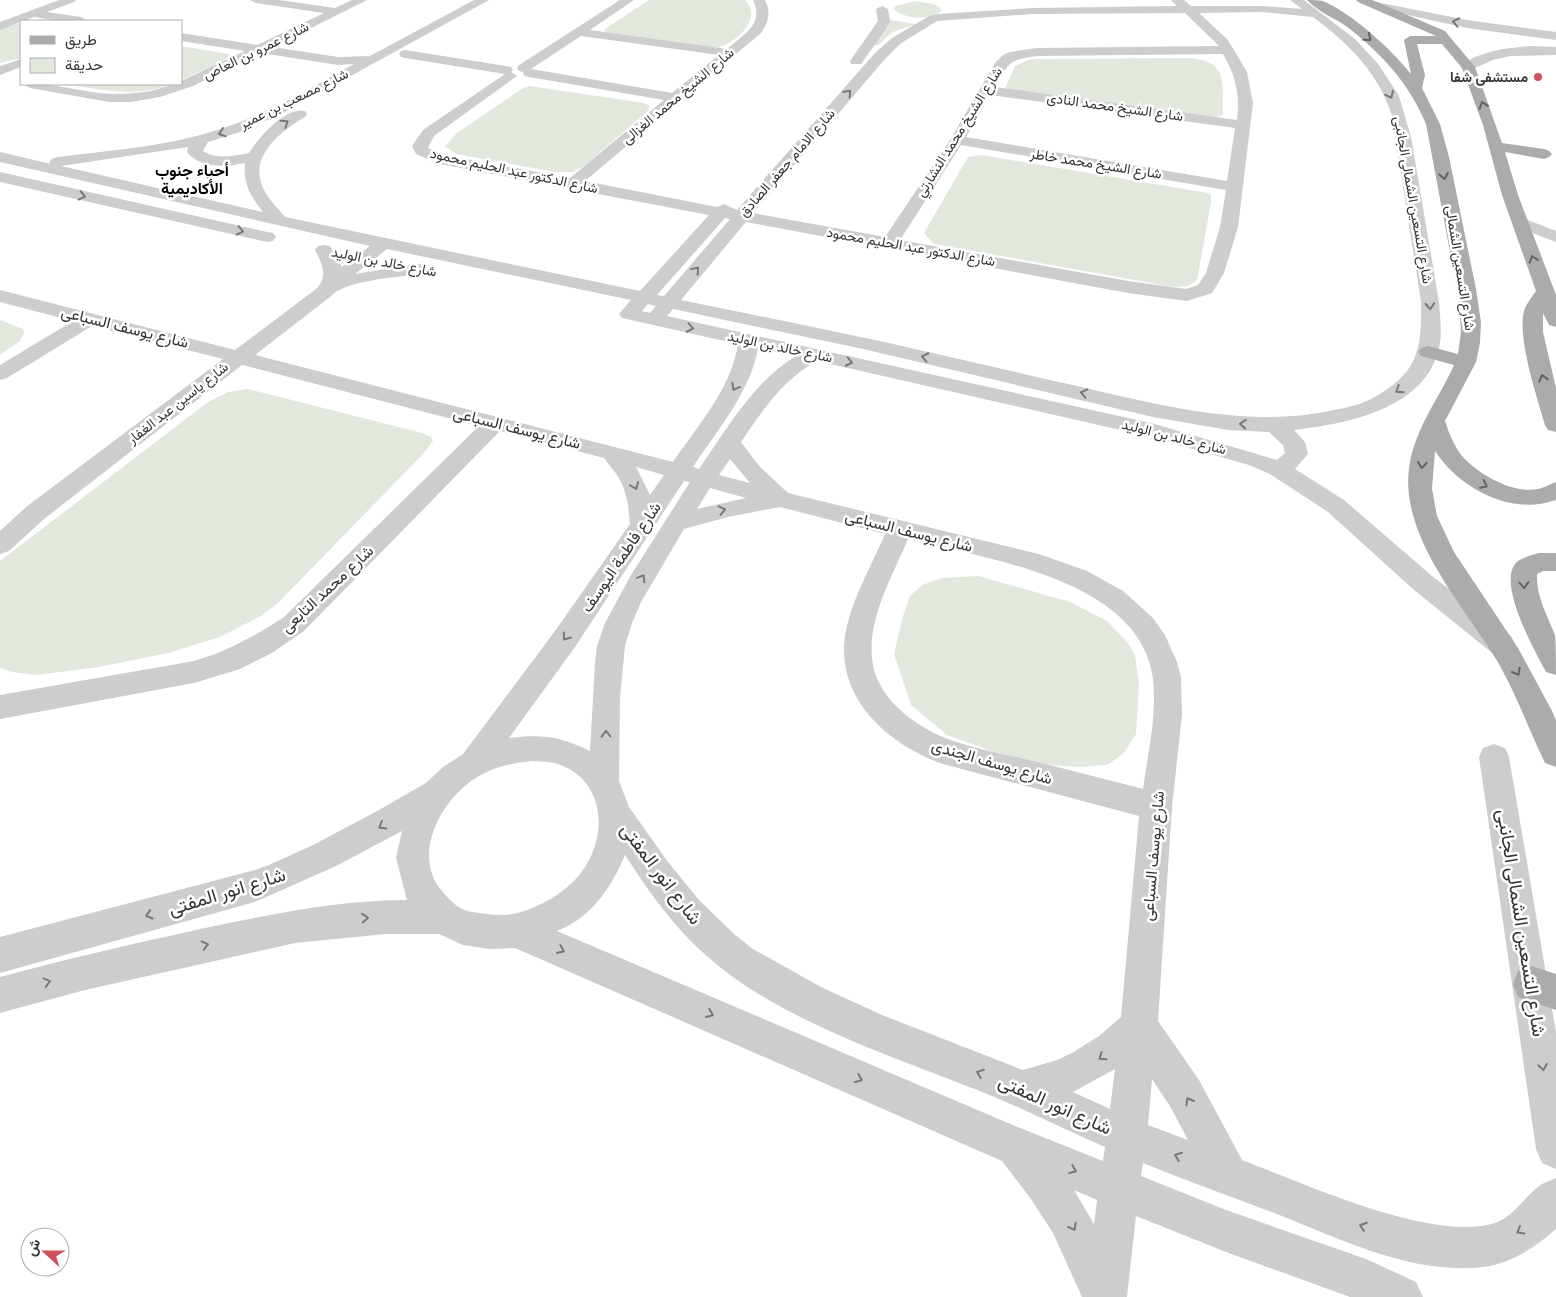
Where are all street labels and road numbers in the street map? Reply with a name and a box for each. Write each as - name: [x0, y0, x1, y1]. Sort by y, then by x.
- street label: شارع عمرو بن العاص: [200, 18, 313, 86]
- street label: شارع الشيخ محمد الغزالى: [618, 44, 739, 149]
- street label: شارع الشيخ محمد النشارتي: [912, 64, 1008, 202]
- street label: شارع مصعب بن عمير: [236, 65, 352, 135]
- street label: شارع الشيخ محمد النادى: [1045, 89, 1184, 127]
- street label: شارع الامام جعفر الصادق: [735, 105, 840, 222]
- street label: شارع التسعين الشمالى الجانبى: [1388, 115, 1436, 285]
- street label: شارع الدكتور عبد الحليم محمود: [428, 145, 599, 199]
- street label: شارع الشيخ محمد خاطر: [1028, 145, 1163, 185]
- street label: شارع التسعين الشمالى: [1440, 204, 1478, 332]
- street label: شارع الدكتور عبد الحليم محمود: [825, 224, 997, 272]
- street label: شارع خالد بن الوليد: [330, 243, 438, 283]
- street label: شارع يوسف السباعى: [59, 302, 191, 354]
- street label: شارع خالد بن الوليد: [726, 328, 834, 368]
- street label: شارع ياسين عبد الغفار: [123, 358, 233, 450]
- street label: شارع يوسف السباعى: [451, 403, 583, 455]
- street label: شارع خالد بن الوليد: [1120, 416, 1228, 460]
- street label: شارع فاطمة اليوسف: [577, 498, 667, 617]
- street label: شارع يوسف السباعى: [843, 506, 975, 558]
- street label: شارع محمد التابعى: [277, 541, 379, 638]
- street label: شارع يوسف الجندى: [929, 736, 1055, 790]
- street label: شارع يوسف السباعى: [1138, 790, 1170, 922]
- street label: شارع التسعين الشمالى الجانبى: [1491, 808, 1550, 1039]
- street label: شارع انور المفتى: [615, 819, 706, 930]
- street label: شارع انور المفتى: [166, 864, 289, 921]
- street label: شارع انور المفتى: [995, 1070, 1115, 1141]

